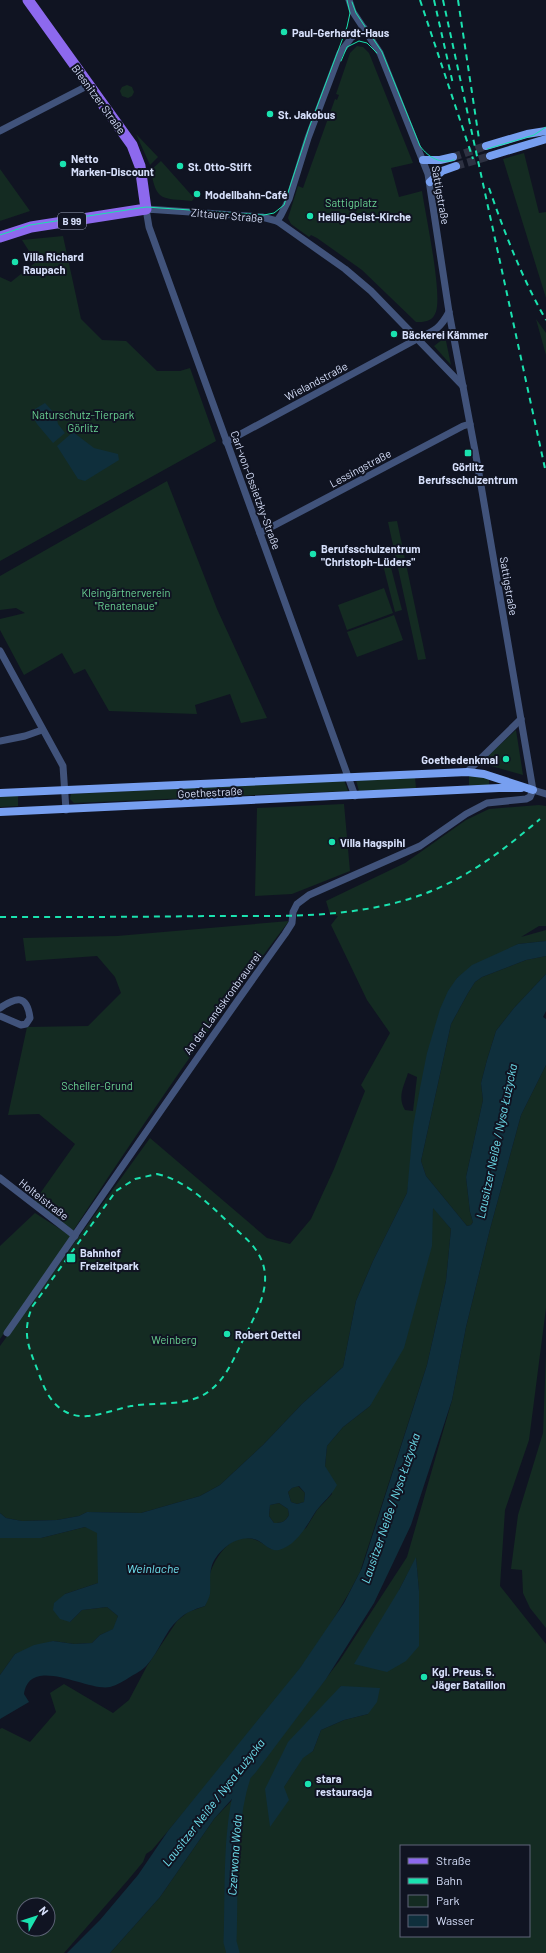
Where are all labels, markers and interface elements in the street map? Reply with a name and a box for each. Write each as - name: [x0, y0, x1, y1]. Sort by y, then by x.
- place label: Paul-Gerhardt-Haus: [292, 26, 390, 39]
- marker: Paul-Gerhardt-Haus: [279, 27, 289, 37]
- street label: Biesnitzer Straße: [69, 62, 129, 136]
- place label: St. Jakobus: [278, 108, 336, 121]
- marker: St. Jakobus: [265, 109, 275, 119]
- place label: Netto Marken-Discount: [71, 152, 154, 178]
- marker: Netto Marken-Discount: [58, 159, 68, 169]
- place label: St. Otto-Stift: [188, 160, 252, 173]
- marker: St. Otto-Stift: [175, 161, 185, 171]
- street label: Sattigstraße: [429, 165, 453, 226]
- place label: Modellbahn-Café: [205, 188, 287, 201]
- marker: Modellbahn-Café: [192, 189, 202, 199]
- park label: Sattigplatz: [325, 196, 377, 209]
- street label: Zittauer Straße: [190, 205, 264, 225]
- place label: Heilig-Geist-Kirche: [318, 210, 411, 223]
- marker: Heilig-Geist-Kirche: [305, 211, 315, 221]
- road number: B 99: [58, 213, 86, 229]
- place label: Villa Richard Raupach: [23, 250, 84, 276]
- marker: Villa Richard Raupach: [10, 257, 20, 267]
- place label: Bäckerei Kämmer: [402, 328, 489, 341]
- marker: Bäckerei Kämmer: [389, 329, 399, 339]
- street label: Wielandstraße: [282, 359, 350, 403]
- park label: Naturschutz-Tierpark Görlitz: [32, 408, 135, 434]
- street label: Carl-von-Ossietzky-Straße: [228, 429, 284, 551]
- street label: Lessingstraße: [327, 446, 393, 490]
- marker: Görlitz Berufsschulzentrum: [463, 448, 473, 458]
- place label: Görlitz Berufsschulzentrum: [418, 460, 518, 486]
- place label: Berufsschulzentrum "Christoph-Lüders": [321, 542, 420, 568]
- marker: Berufsschulzentrum "Christoph-Lüders": [308, 549, 318, 559]
- street label: Sattigstraße: [497, 556, 521, 617]
- park label: Kleingärtnerverein "Renatenaue": [82, 586, 171, 612]
- place label: Goethedenkmal: [421, 753, 498, 766]
- marker: Goethedenkmal: [501, 754, 511, 764]
- street label: Goethestraße: [177, 784, 243, 800]
- place label: Villa Hagspihl: [340, 836, 405, 849]
- marker: Villa Hagspihl: [327, 837, 337, 847]
- street label: An der Landskronbrauerei: [181, 949, 264, 1057]
- water label: Lausitzer Neiße / Nysa Łużycka: [473, 1062, 519, 1220]
- park label: Scheller-Grund: [61, 1079, 133, 1092]
- street label: Holteistraße: [17, 1176, 71, 1222]
- place label: Bahnhof Freizeitpark: [80, 1246, 139, 1272]
- marker: Bahnhof Freizeitpark: [65, 1252, 77, 1264]
- place label: Robert Oettel: [235, 1328, 301, 1341]
- marker: Robert Oettel: [222, 1329, 232, 1339]
- park label: Weinberg: [151, 1333, 197, 1346]
- water label: Lausitzer Neiße / Nysa Łużycka: [358, 1431, 422, 1585]
- water label: Weinlache: [127, 1561, 179, 1575]
- place label: Kgl. Preus. 5. Jäger Bataillon: [432, 1665, 506, 1691]
- marker: Kgl. Preus. 5. Jäger Bataillon: [419, 1672, 429, 1682]
- water label: Lausitzer Neiße / Nysa Łużycka: [159, 1736, 267, 1868]
- place label: stara restauracja: [316, 1772, 372, 1798]
- marker: stara restauracja: [303, 1779, 313, 1789]
- water label: Czerwona Woda: [224, 1814, 244, 1896]
- legend: [400, 1845, 530, 1937]
- text: Straße: [436, 1853, 471, 1867]
- text: Bahn: [436, 1873, 463, 1887]
- text: Park: [436, 1893, 460, 1907]
- north arrow: [16, 1897, 56, 1937]
- text: N: [37, 1903, 52, 1917]
- text: Wasser: [436, 1913, 475, 1927]

